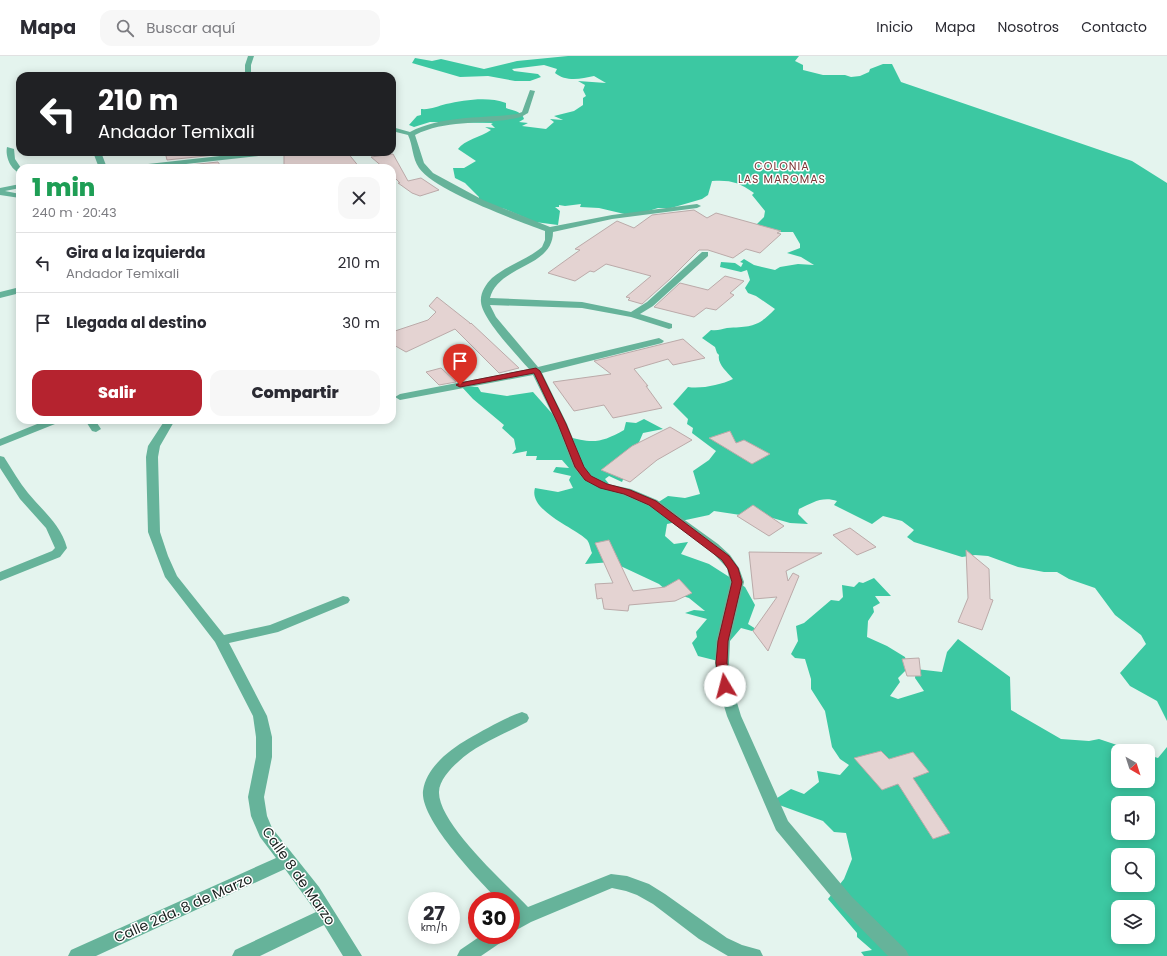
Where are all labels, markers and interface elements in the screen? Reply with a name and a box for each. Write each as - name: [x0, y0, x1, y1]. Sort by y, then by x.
- search box: [100, 10, 380, 46]
- text: Mapa: [20, 14, 76, 41]
- icon: search: [114, 17, 136, 39]
- text: Buscar aquí: [146, 17, 235, 38]
- text: Inicio: [876, 17, 913, 37]
- text: Mapa: [935, 17, 976, 37]
- text: Nosotros: [998, 17, 1059, 37]
- text: Contacto: [1081, 17, 1147, 37]
- text: 210 m: [98, 81, 178, 120]
- icon: left: [32, 88, 84, 140]
- text: Andador Temixali: [98, 119, 255, 144]
- district label: COLONIA LAS MAROMAS: [738, 158, 826, 187]
- text: 1 min: [32, 171, 95, 204]
- button: close: [338, 177, 380, 219]
- text: 240 m · 20:43: [32, 203, 117, 222]
- text: Gira a la izquierda: [66, 242, 205, 263]
- icon: left: [32, 252, 54, 274]
- text: 210 m: [338, 252, 380, 273]
- text: Andador Temixali: [66, 264, 179, 283]
- icon: arrive: [32, 312, 54, 334]
- text: Llegada al destino: [66, 312, 207, 333]
- text: 30 m: [342, 312, 380, 333]
- pin: [443, 344, 477, 385]
- icon: arrive: [449, 350, 471, 372]
- button: Salir: [32, 370, 202, 416]
- button: Compartir: [210, 370, 380, 416]
- position arrow: [704, 665, 746, 707]
- north arrow: [1111, 744, 1155, 788]
- map controls: [1111, 744, 1155, 944]
- button: sound: [1111, 796, 1155, 840]
- street label: Calle 8 de Marzo: [258, 823, 341, 929]
- button: search: [1111, 848, 1155, 892]
- street label: Calle 2da. 8 de Marzo: [111, 868, 256, 948]
- speed limit sign: 30: [468, 892, 520, 944]
- text: 27: [423, 899, 445, 927]
- button: layers: [1111, 900, 1155, 944]
- text: km/h: [421, 920, 447, 935]

